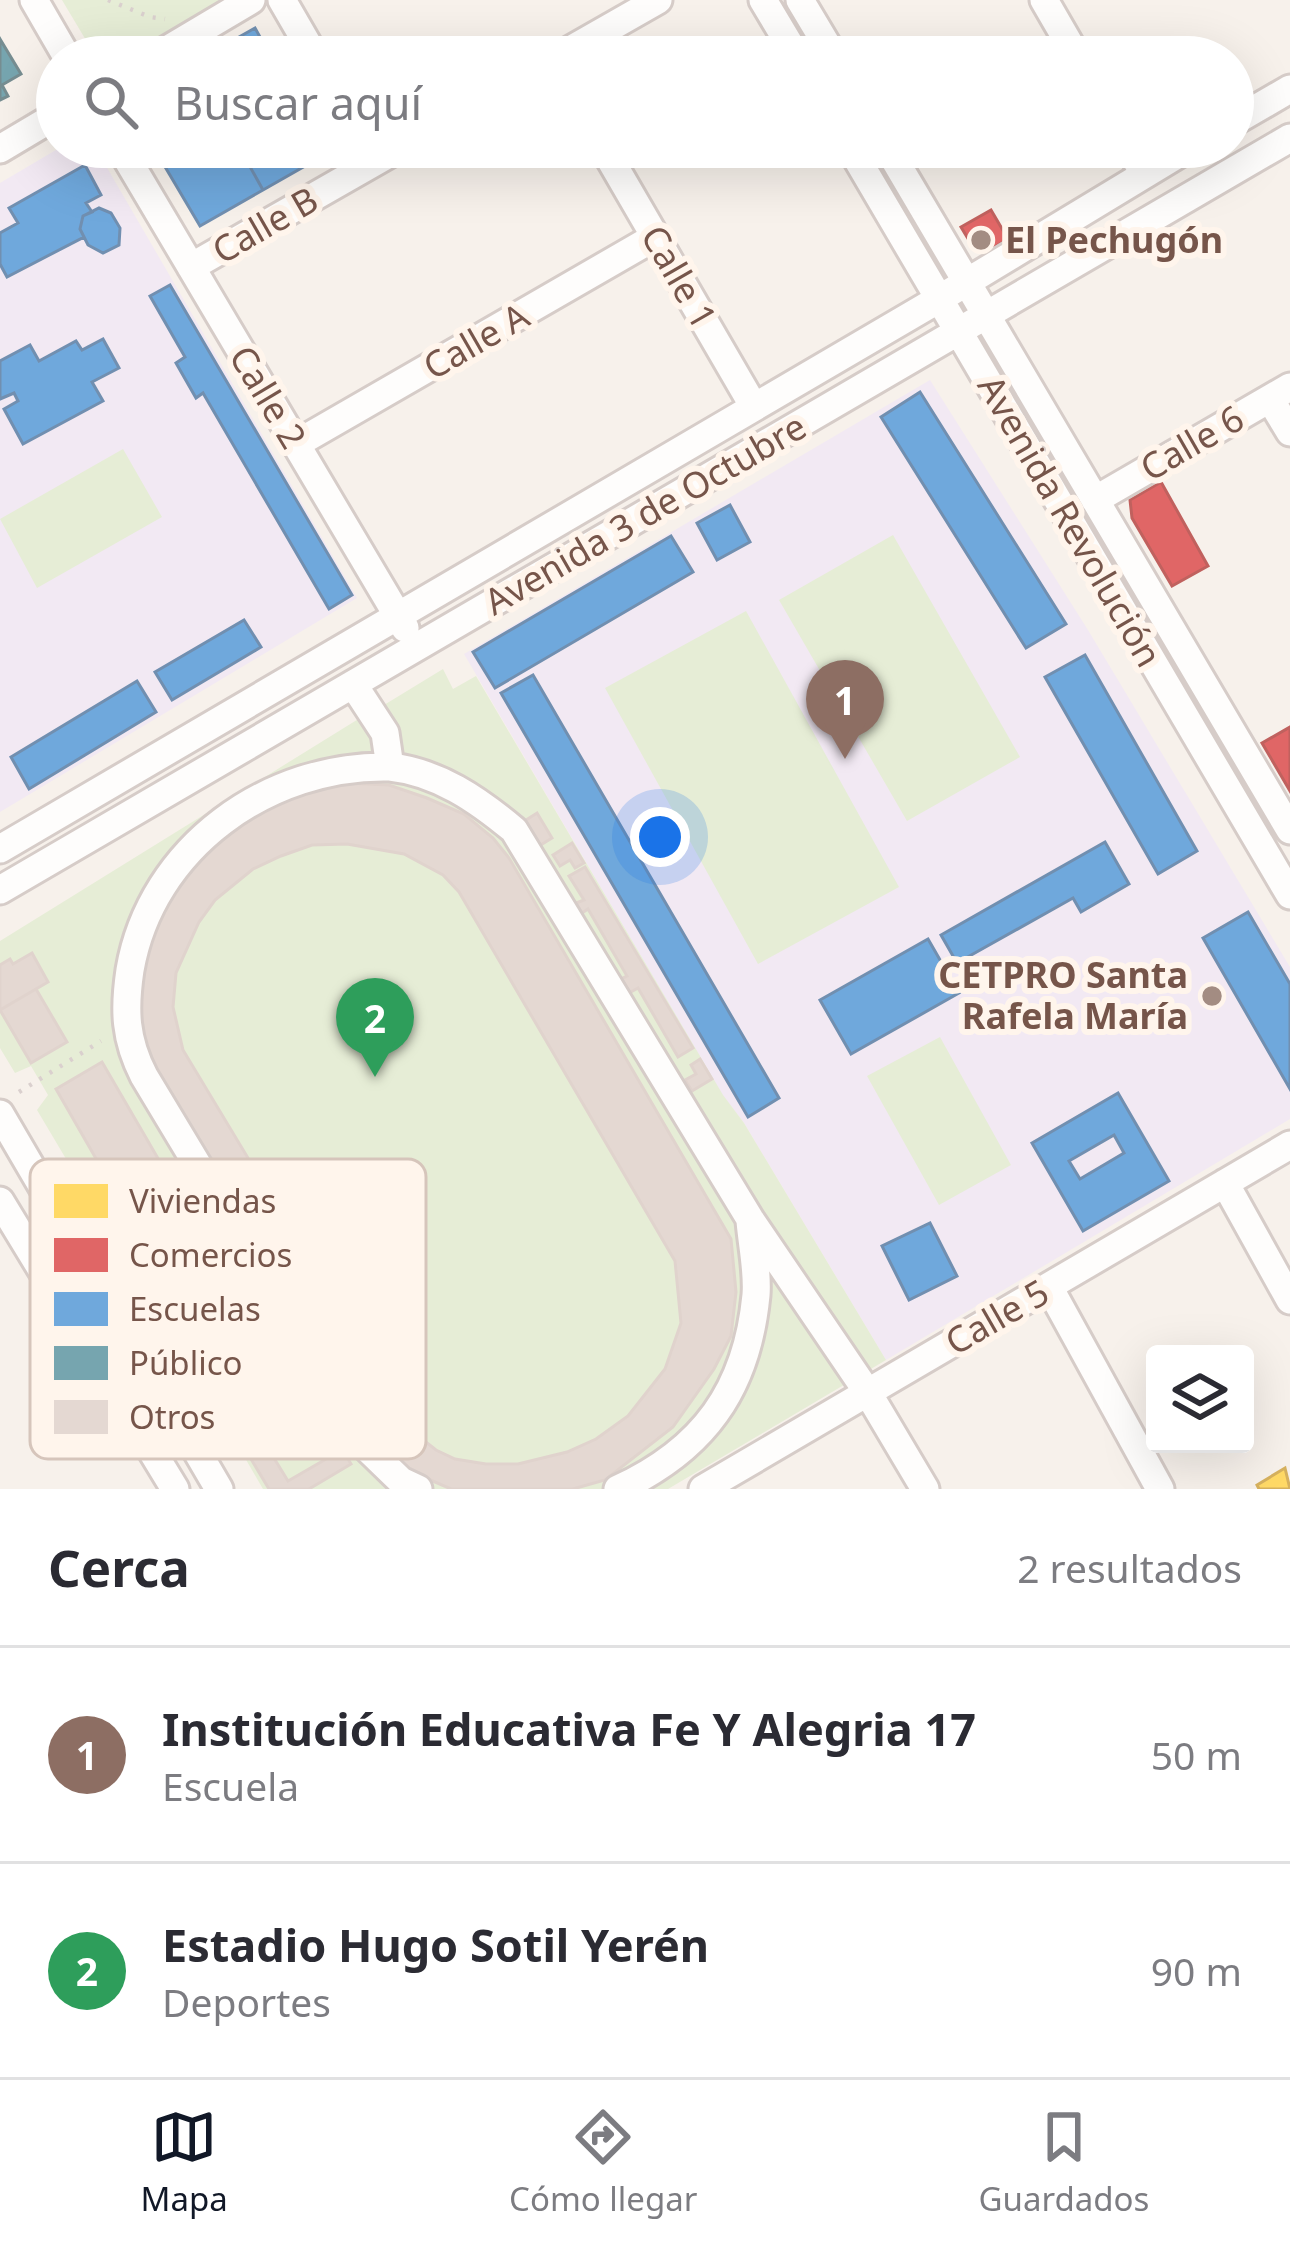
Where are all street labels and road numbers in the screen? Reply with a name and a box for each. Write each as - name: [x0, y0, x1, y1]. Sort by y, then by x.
- street label: Calle B: [203, 175, 327, 274]
- street label: Calle 1: [630, 216, 729, 337]
- street label: Calle A: [414, 291, 537, 390]
- street label: Calle 2: [219, 336, 318, 457]
- street label: Avenida Revolución: [967, 366, 1174, 675]
- street label: Calle 6: [1131, 393, 1252, 492]
- street label: Avenida 3 de Octubre: [475, 401, 815, 626]
- street label: Calle 5: [936, 1267, 1057, 1366]

